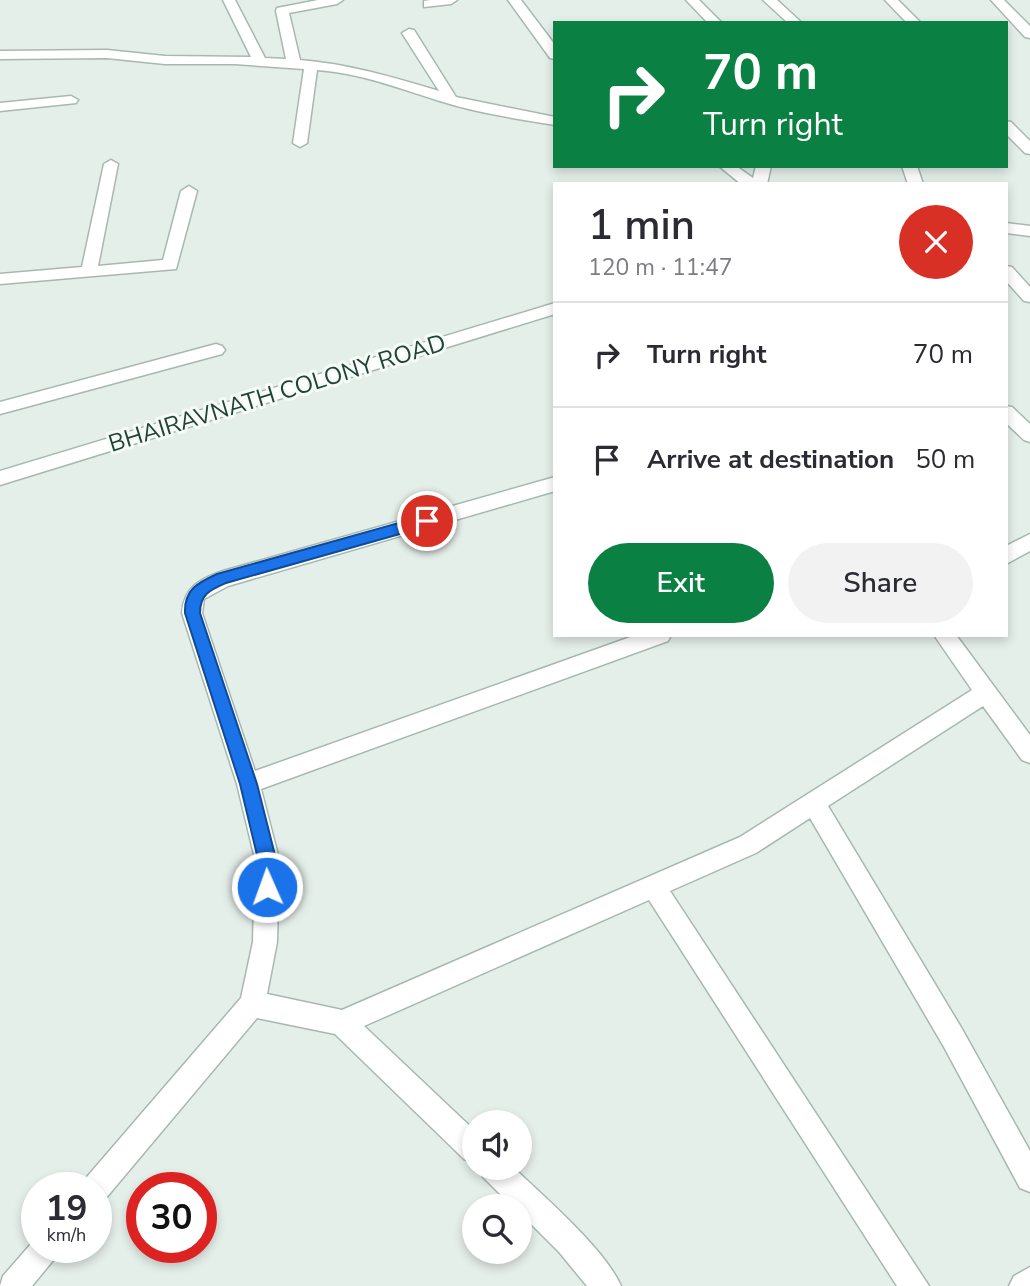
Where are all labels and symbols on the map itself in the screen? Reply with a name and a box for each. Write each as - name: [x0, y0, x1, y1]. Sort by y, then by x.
- street label: BHAIRAVNATH COLONY ROAD: [104, 326, 450, 460]
- pin: [397, 491, 457, 551]
- position arrow: [230, 850, 304, 924]
- speed limit sign: 30: [126, 1172, 217, 1263]

